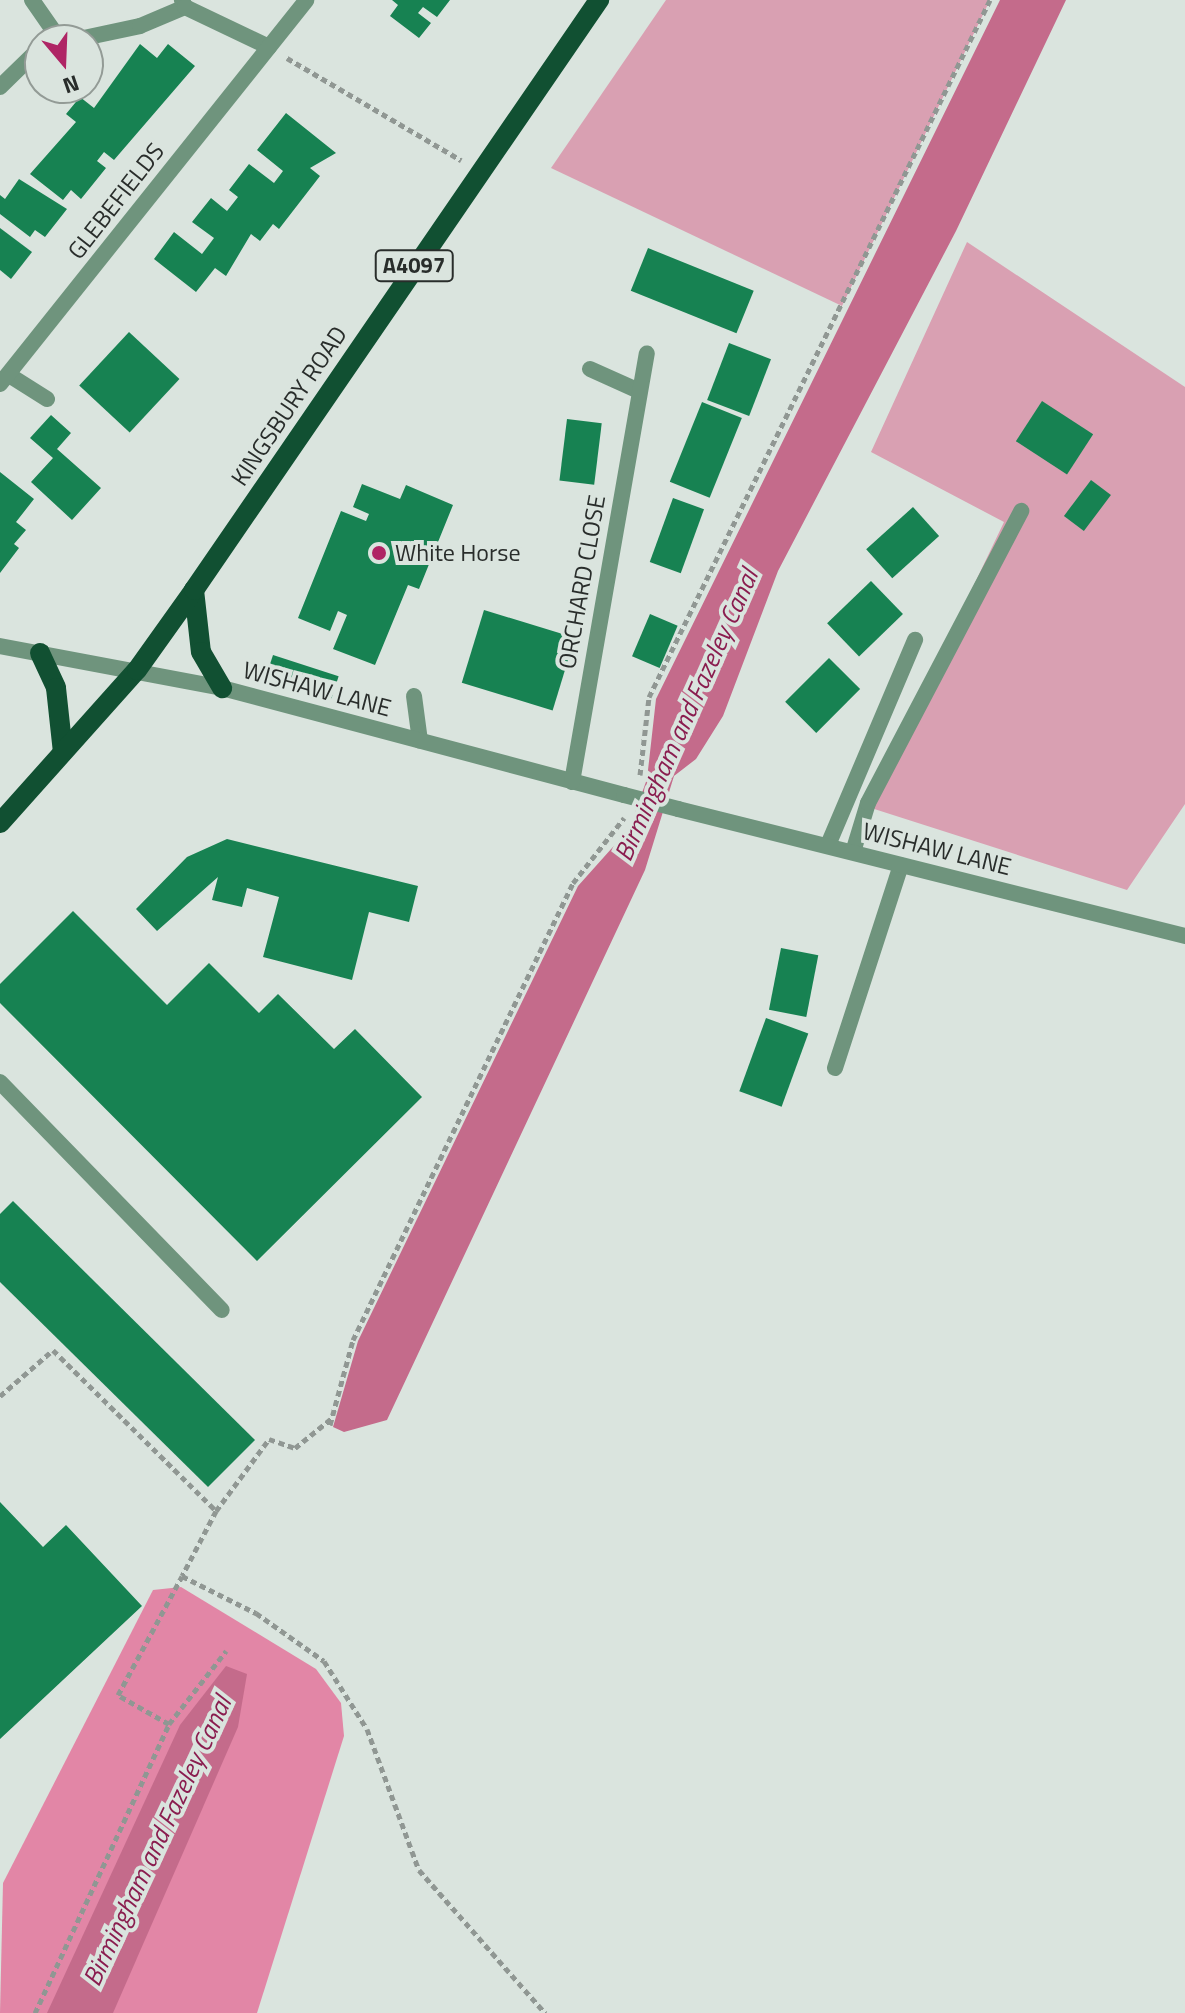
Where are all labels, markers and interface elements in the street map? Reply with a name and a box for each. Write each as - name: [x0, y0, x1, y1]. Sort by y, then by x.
- north arrow: [24, 24, 104, 104]
- text: N: [58, 66, 84, 103]
- street label: GLEBEFIELDS: [62, 137, 170, 265]
- road number: A4097: [374, 248, 454, 284]
- street label: KINGSBURY ROAD: [225, 321, 353, 491]
- street label: ORCHARD CLOSE: [553, 493, 611, 671]
- place label: White Horse: [395, 539, 521, 567]
- marker: White Horse: [370, 544, 388, 562]
- water label: Birmingham and Fazeley Canal: [607, 564, 765, 866]
- street label: WISHAW LANE: [240, 655, 394, 723]
- street label: WISHAW LANE: [860, 817, 1014, 881]
- water label: Birmingham and Fazeley Canal: [76, 1691, 238, 1991]

